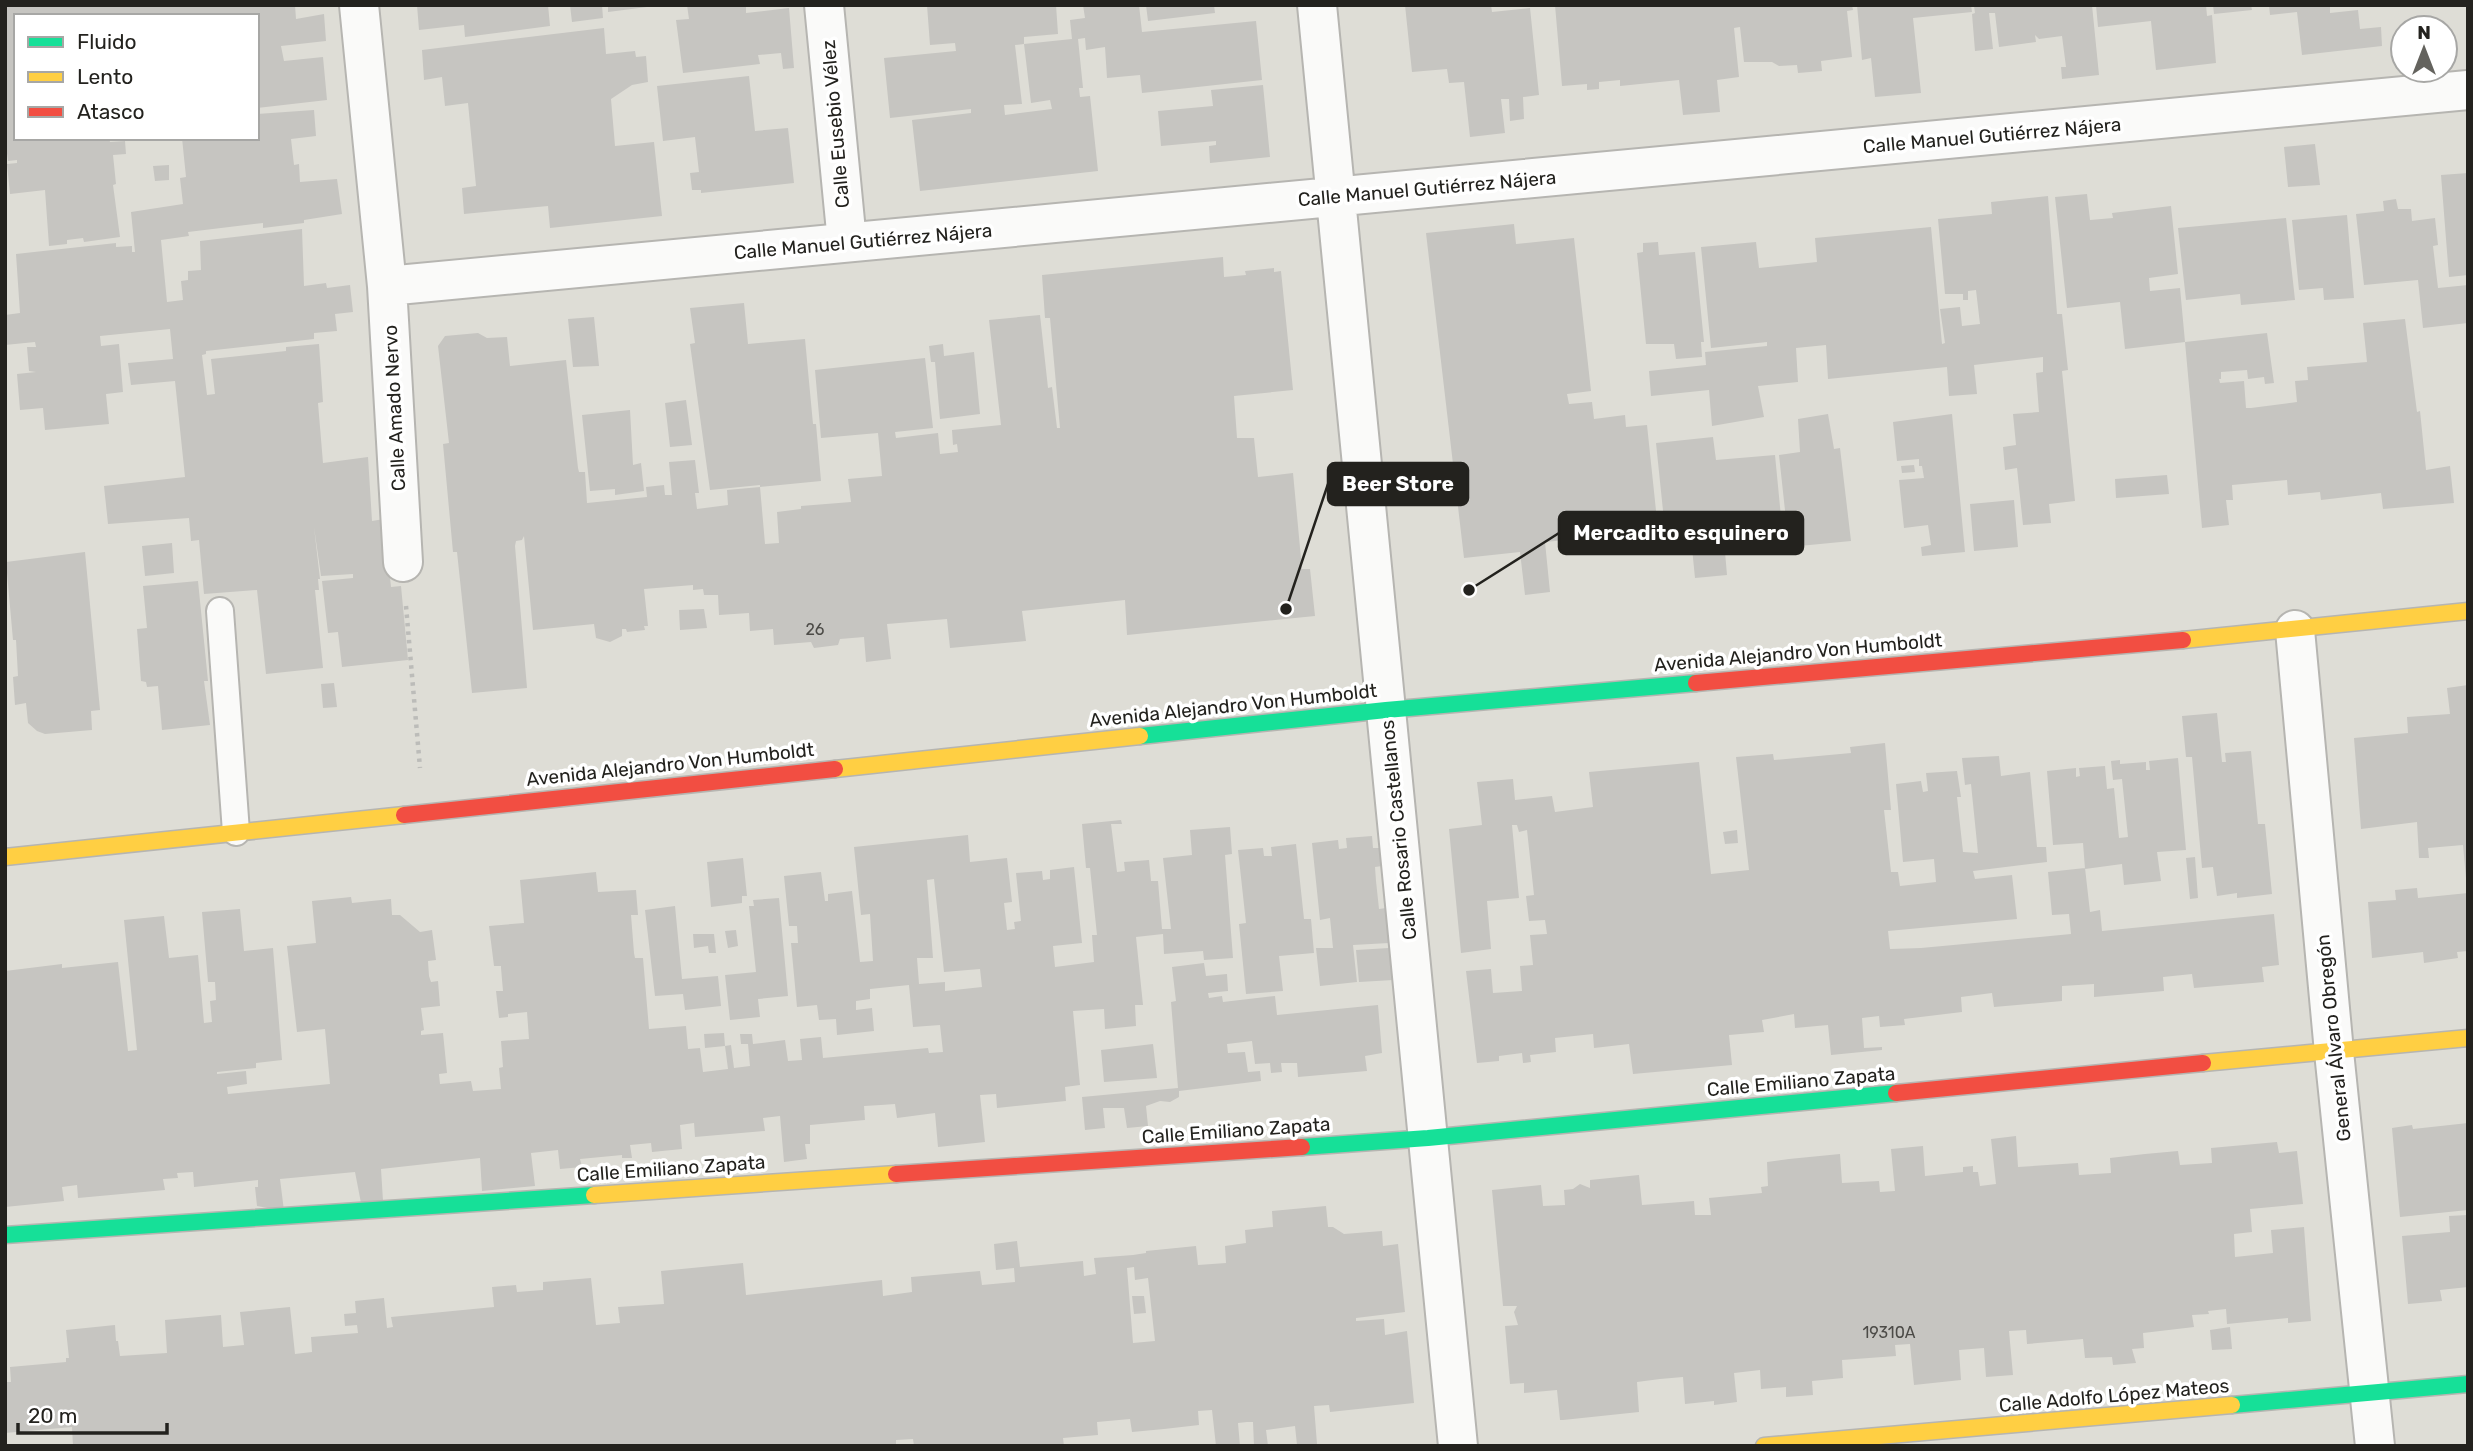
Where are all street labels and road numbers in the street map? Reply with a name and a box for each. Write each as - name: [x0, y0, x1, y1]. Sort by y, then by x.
- street label: Calle Eusebio Vélez: [817, 39, 854, 209]
- street label: Calle Manuel Gutiérrez Nájera: [1862, 113, 2122, 158]
- street label: Calle Manuel Gutiérrez Nájera: [1297, 166, 1557, 211]
- street label: Calle Manuel Gutiérrez Nájera: [733, 219, 993, 264]
- street label: Calle Amado Nervo: [379, 324, 410, 492]
- street label: Avenida Alejandro Von Humboldt: [1653, 628, 1944, 677]
- street label: Avenida Alejandro Von Humboldt: [1088, 679, 1379, 732]
- street label: Calle Rosario Castellanos: [1376, 719, 1421, 941]
- street label: Avenida Alejandro Von Humboldt: [525, 738, 816, 791]
- street label: General Álvaro Obregón: [2311, 933, 2356, 1143]
- street label: Calle Emiliano Zapata: [1706, 1062, 1896, 1101]
- street label: Calle Emiliano Zapata: [1141, 1112, 1331, 1149]
- street label: Calle Emiliano Zapata: [576, 1150, 766, 1187]
- street label: Calle Adolfo López Mateos: [1998, 1374, 2230, 1417]

